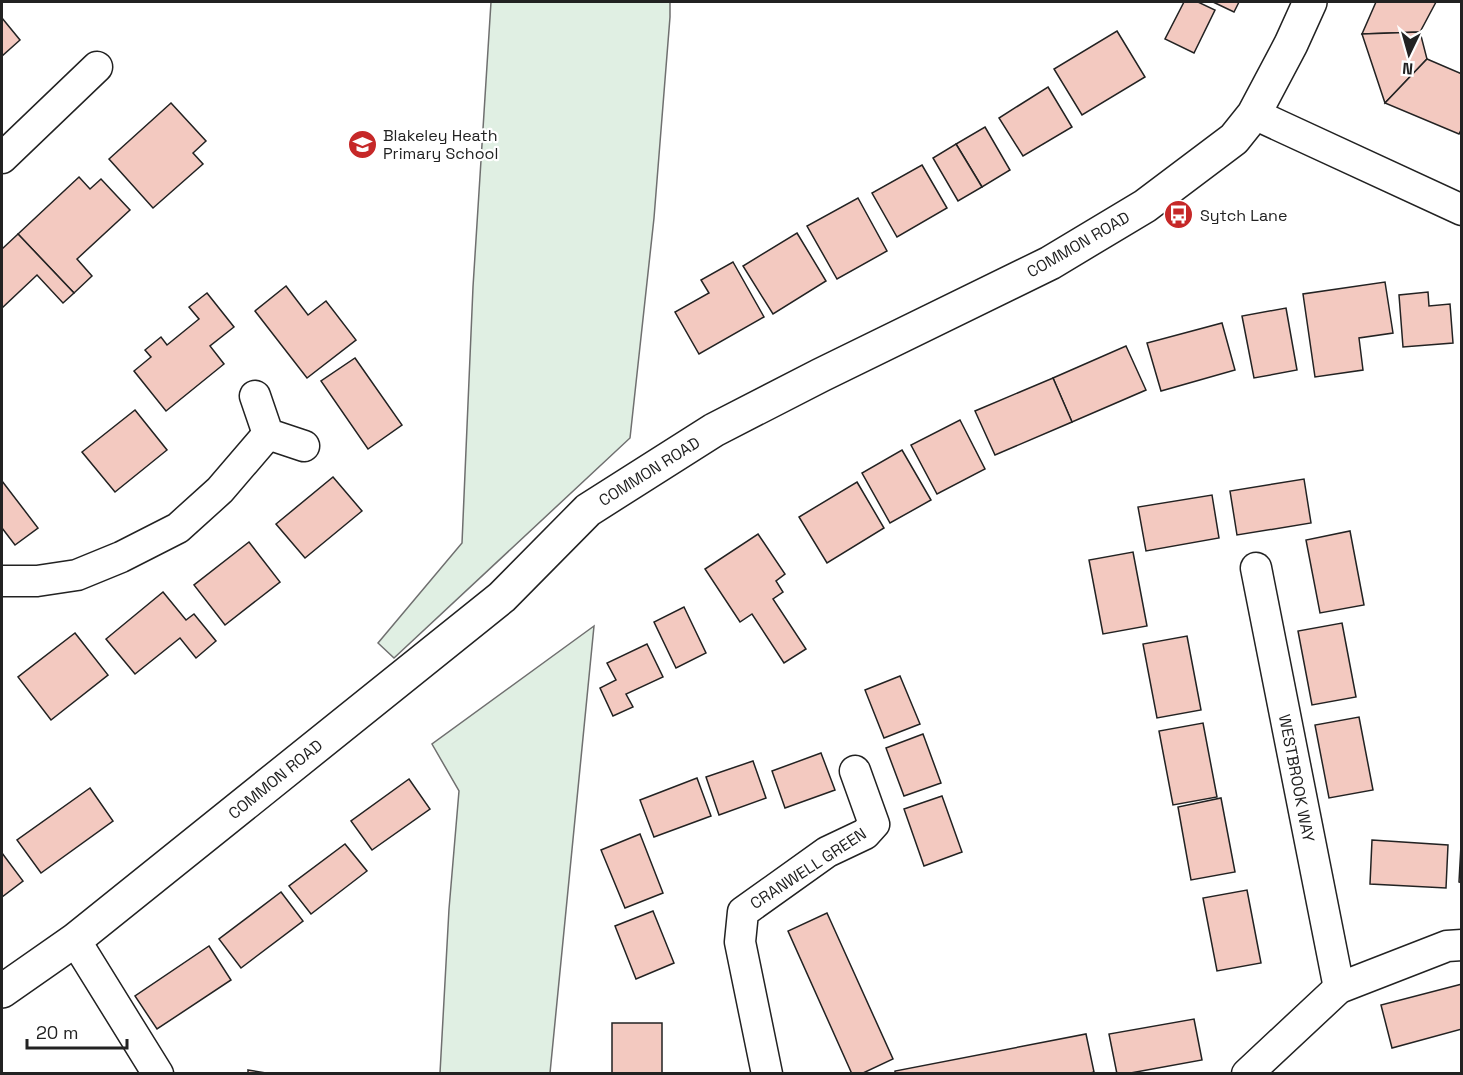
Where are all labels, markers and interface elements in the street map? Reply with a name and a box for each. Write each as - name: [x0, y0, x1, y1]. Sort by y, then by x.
- north arrow: [1379, 24, 1439, 84]
- text: N: [1401, 58, 1414, 79]
- place label: Blakeley Heath Primary School: [383, 125, 498, 164]
- school or university icon: Blakeley Heath Primary School: [346, 128, 378, 160]
- bus stop icon: Sytch Lane: [1163, 199, 1195, 231]
- place label: Sytch Lane: [1200, 205, 1287, 226]
- street label: COMMON ROAD: [1023, 206, 1133, 282]
- street label: COMMON ROAD: [595, 432, 704, 511]
- street label: WESTBROOK WAY: [1274, 712, 1319, 844]
- street label: COMMON ROAD: [224, 735, 327, 824]
- street label: CRANWELL GREEN: [746, 823, 870, 914]
- scale bar: [27, 1012, 128, 1050]
- text: 20 m: [36, 1021, 79, 1044]

